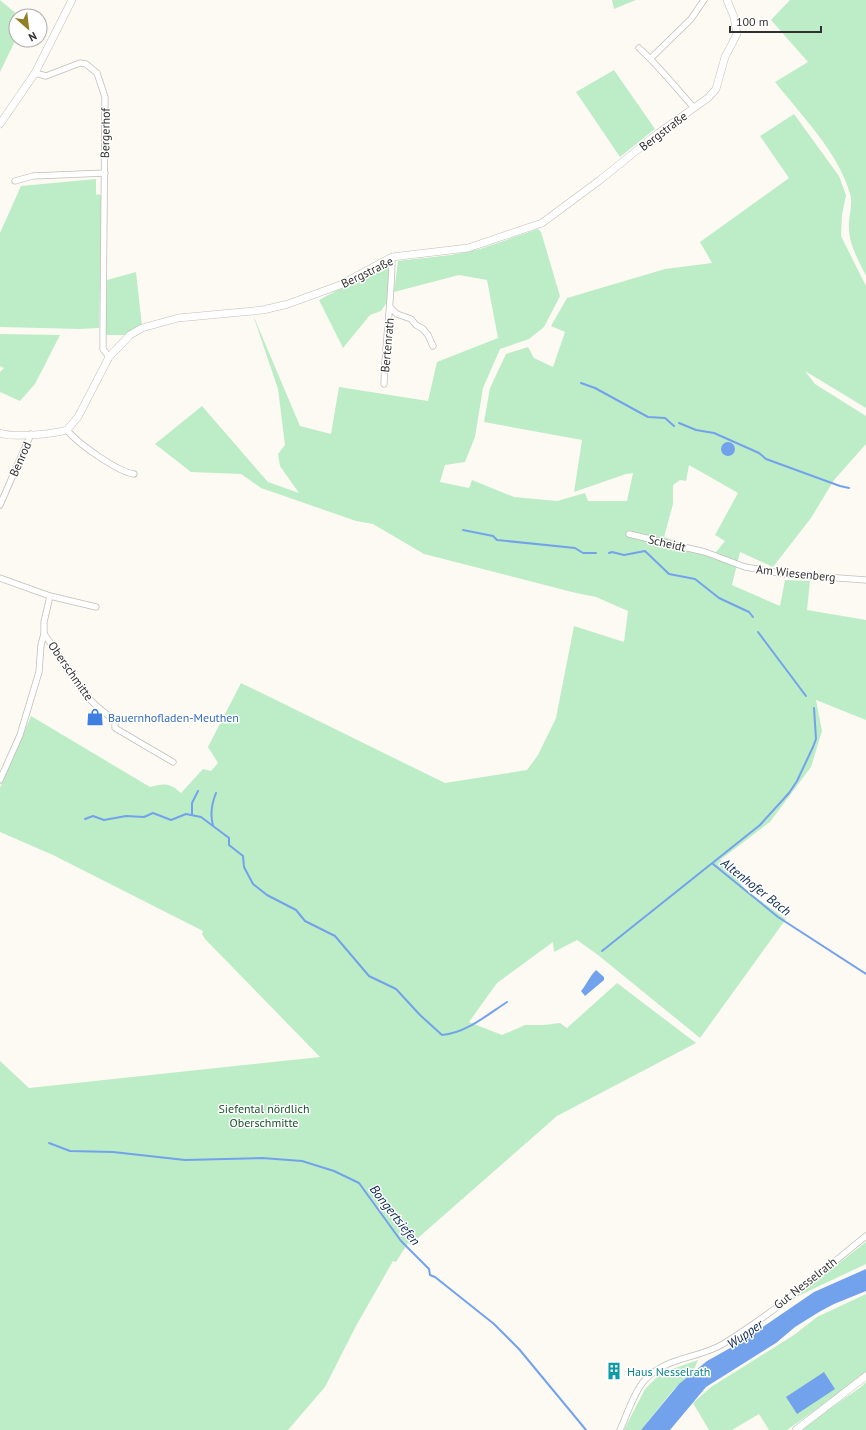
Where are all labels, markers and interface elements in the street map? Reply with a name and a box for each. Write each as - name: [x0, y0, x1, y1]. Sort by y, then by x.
- north arrow: [8, 8, 48, 48]
- scale bar: [730, 8, 821, 34]
- text: 100 m: [736, 14, 769, 29]
- text: N: [26, 29, 39, 45]
- street label: Bergerhof: [97, 106, 113, 158]
- street label: Bergstraße: [636, 108, 690, 154]
- street label: Bergstraße: [339, 253, 395, 291]
- street label: Bertenrath: [377, 317, 397, 373]
- street label: Benrod: [6, 439, 34, 479]
- street label: Scheidt: [647, 531, 687, 555]
- street label: Am Wiesenberg: [756, 561, 836, 585]
- street label: Oberschmitte: [45, 638, 97, 704]
- shop icon: Bauernhofladen-Meuthen: [85, 707, 105, 727]
- place label: Bauernhofladen-Meuthen: [108, 710, 239, 725]
- water label: Altenhofer Bach: [717, 854, 795, 920]
- park label: Siefental nördlich Oberschmitte: [219, 1101, 310, 1130]
- water label: Bongertsiefen: [366, 1181, 424, 1249]
- street label: Gut Nesselrath: [771, 1254, 839, 1312]
- water label: Wupper: [724, 1315, 767, 1352]
- building icon: Haus Nesselrath: [604, 1361, 624, 1381]
- place label: Haus Nesselrath: [627, 1364, 710, 1379]

